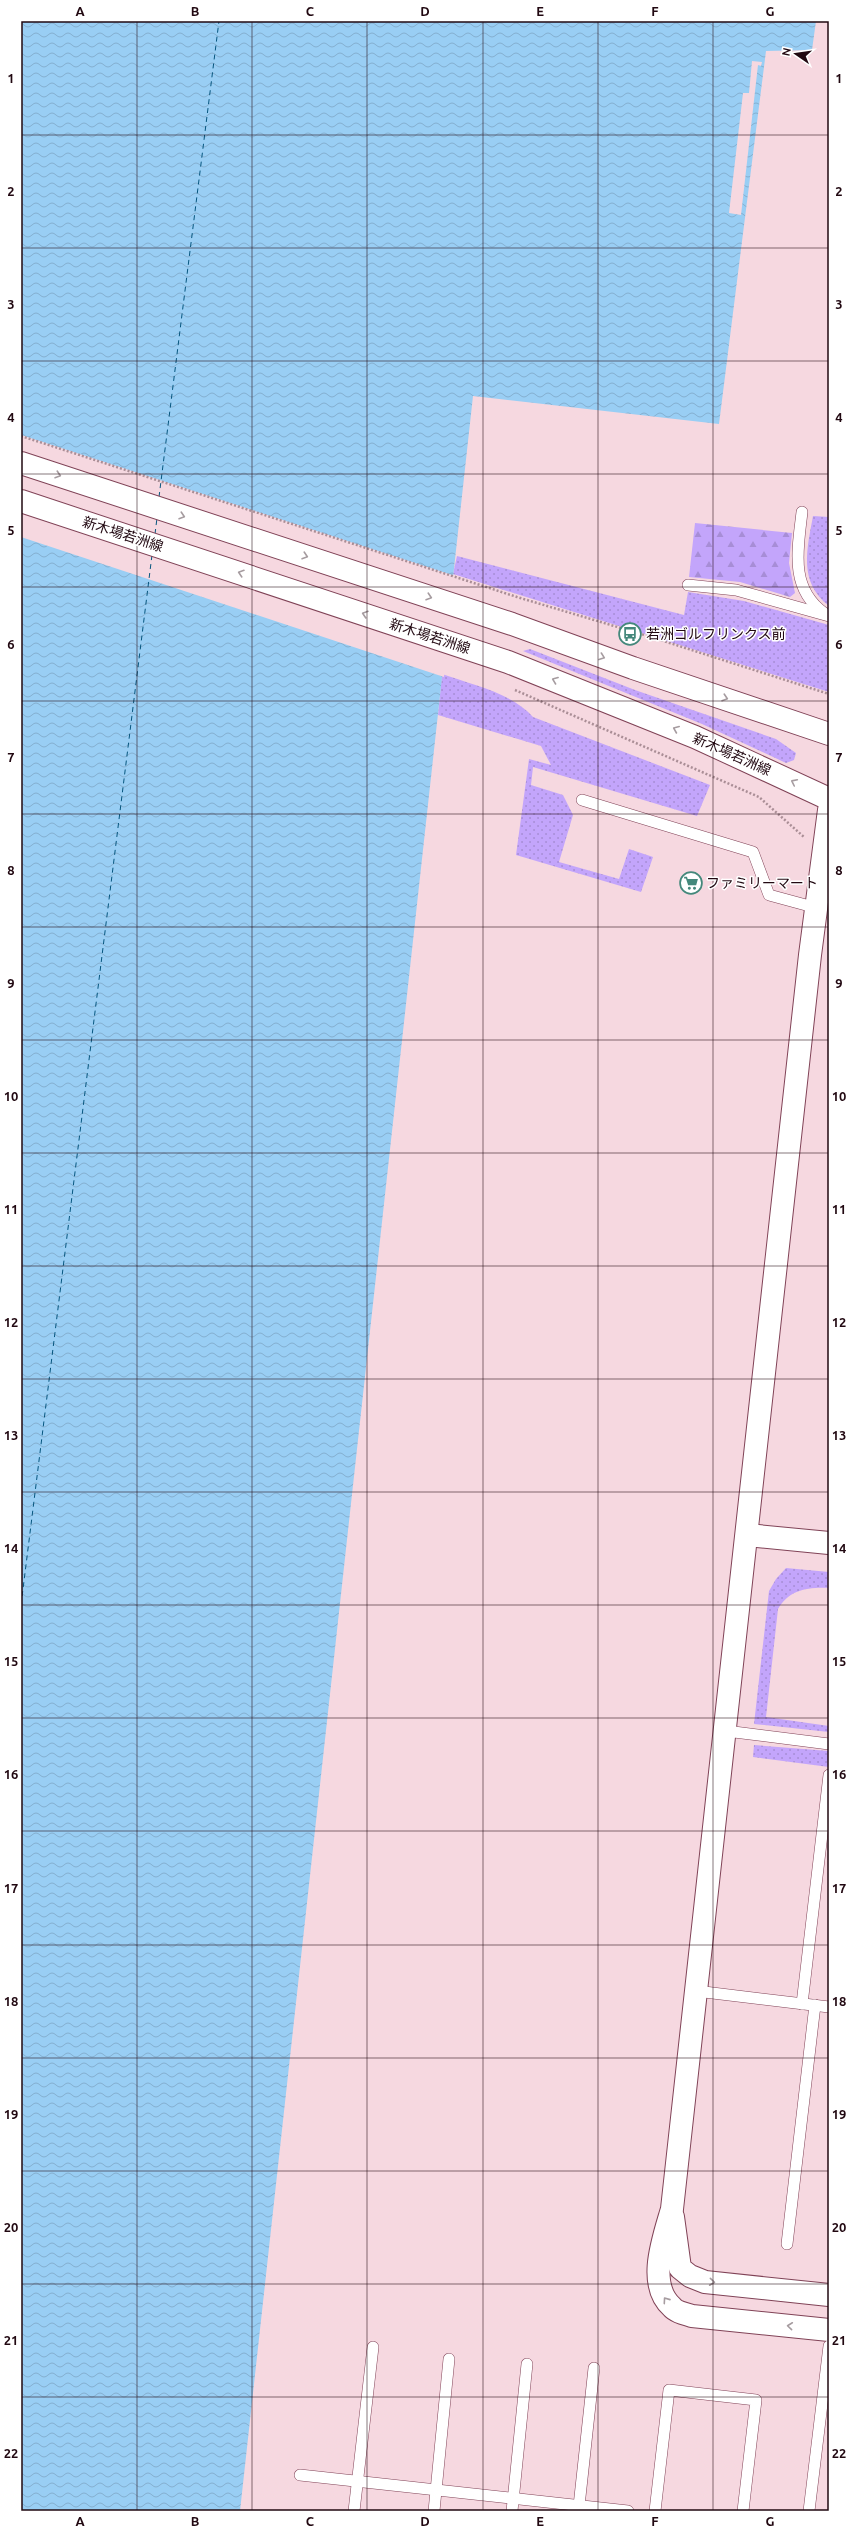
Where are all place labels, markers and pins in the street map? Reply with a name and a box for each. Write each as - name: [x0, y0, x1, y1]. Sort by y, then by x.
- bus stop icon: 若洲ゴルフリンクス前: [617, 621, 643, 647]
- place label: 若洲ゴルフリンクス前: [646, 626, 786, 642]
- supermarket icon: ファミリーマート: [678, 870, 704, 896]
- place label: ファミリーマート: [706, 875, 818, 891]

